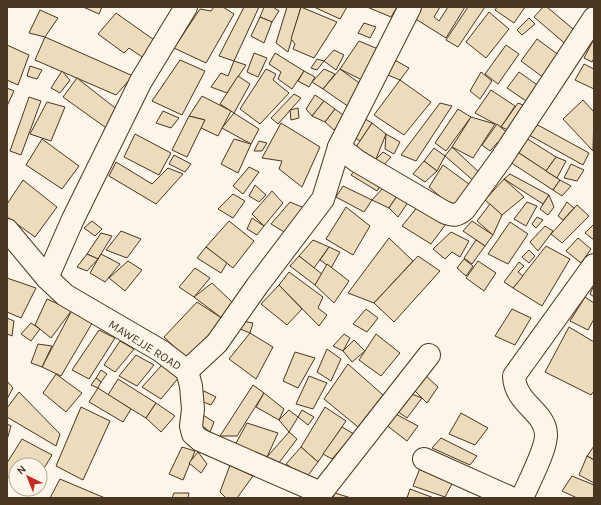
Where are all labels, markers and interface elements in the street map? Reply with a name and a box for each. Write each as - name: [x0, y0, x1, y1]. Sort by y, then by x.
- street label: MAWEJJE ROAD: [106, 317, 184, 373]
- north arrow: [8, 457, 48, 497]
- text: N: [14, 463, 29, 477]

